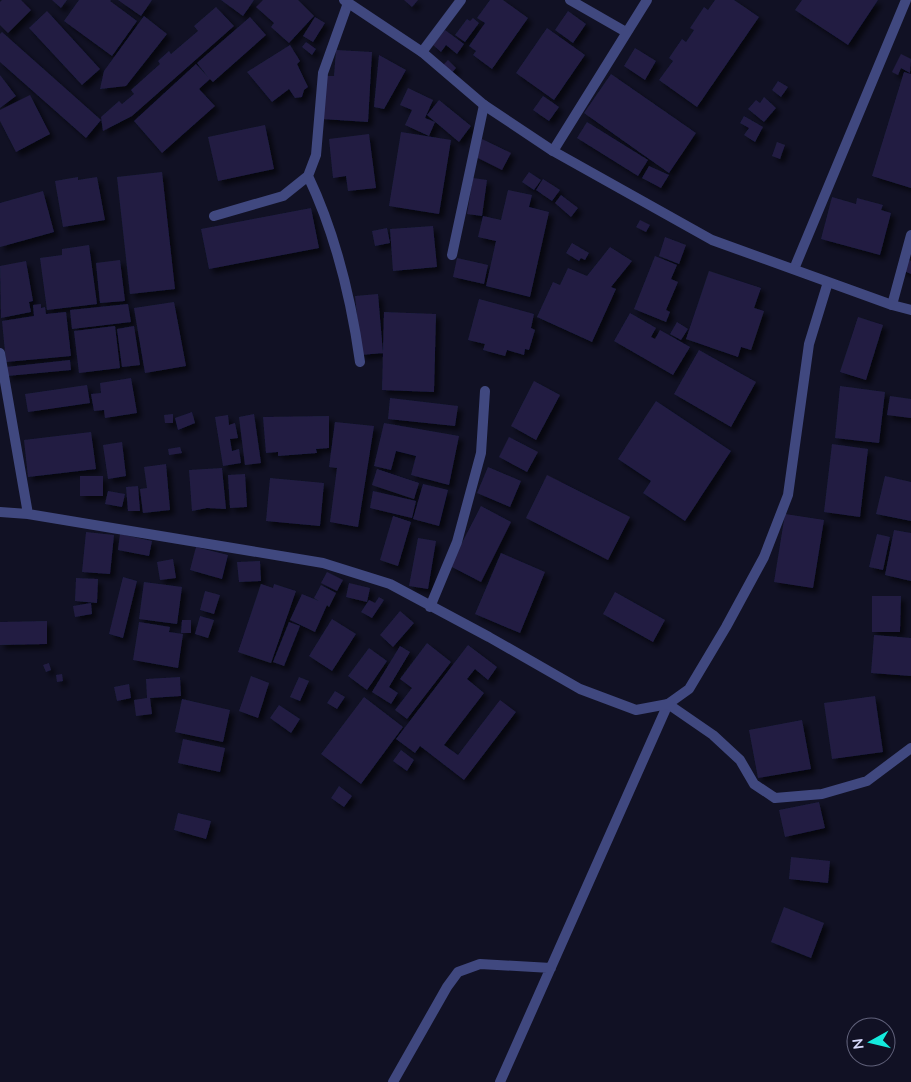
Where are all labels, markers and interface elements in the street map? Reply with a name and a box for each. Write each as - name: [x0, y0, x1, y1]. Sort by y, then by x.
- north arrow: [846, 1017, 896, 1067]
- text: N: [848, 1037, 867, 1050]

